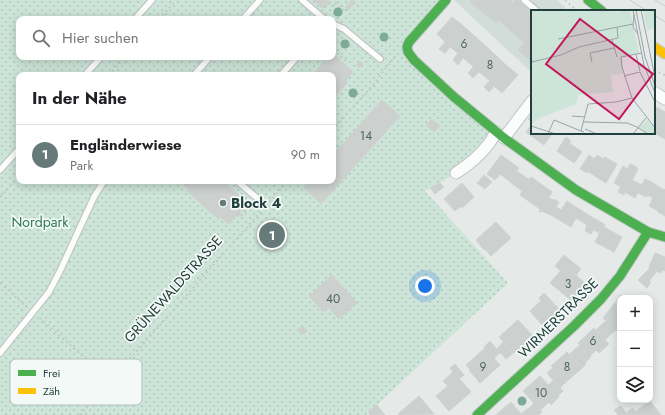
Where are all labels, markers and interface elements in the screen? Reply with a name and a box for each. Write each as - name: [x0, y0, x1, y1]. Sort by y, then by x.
- inset map: [531, 10, 655, 134]
- search box: [16, 16, 336, 60]
- icon: search: [30, 27, 52, 49]
- text: Hier suchen: [62, 27, 139, 49]
- house number: 6: [461, 35, 468, 53]
- house number: 8: [487, 56, 493, 74]
- text: In der Nähe: [32, 86, 127, 110]
- house number: 14: [360, 127, 372, 145]
- text: Engländerwiese: [70, 134, 182, 156]
- text: 1: [42, 145, 48, 164]
- text: 90 m: [291, 145, 320, 164]
- text: Park: [70, 156, 93, 175]
- place label: Block 4: [231, 193, 282, 213]
- marker: Block 4: [218, 198, 228, 208]
- park label: Nordpark: [12, 212, 69, 232]
- pin: 1: [259, 220, 285, 250]
- street label: GRÜNEWALDSTRASSE: [119, 231, 227, 347]
- street label: WIRMERSTRASSE: [513, 273, 603, 363]
- house number: 3: [565, 275, 572, 293]
- your location: [415, 276, 435, 296]
- house number: 40: [326, 290, 340, 308]
- map controls: [617, 295, 653, 403]
- button: +: [617, 295, 653, 331]
- button: −: [617, 331, 653, 367]
- house number: 6: [590, 332, 597, 350]
- house number: 9: [480, 358, 487, 376]
- house number: 8: [564, 358, 570, 376]
- legend: [10, 359, 142, 405]
- text: Frei: [43, 365, 61, 381]
- button: layers: [617, 367, 653, 403]
- text: Zäh: [43, 383, 60, 399]
- house number: 10: [535, 384, 547, 402]

